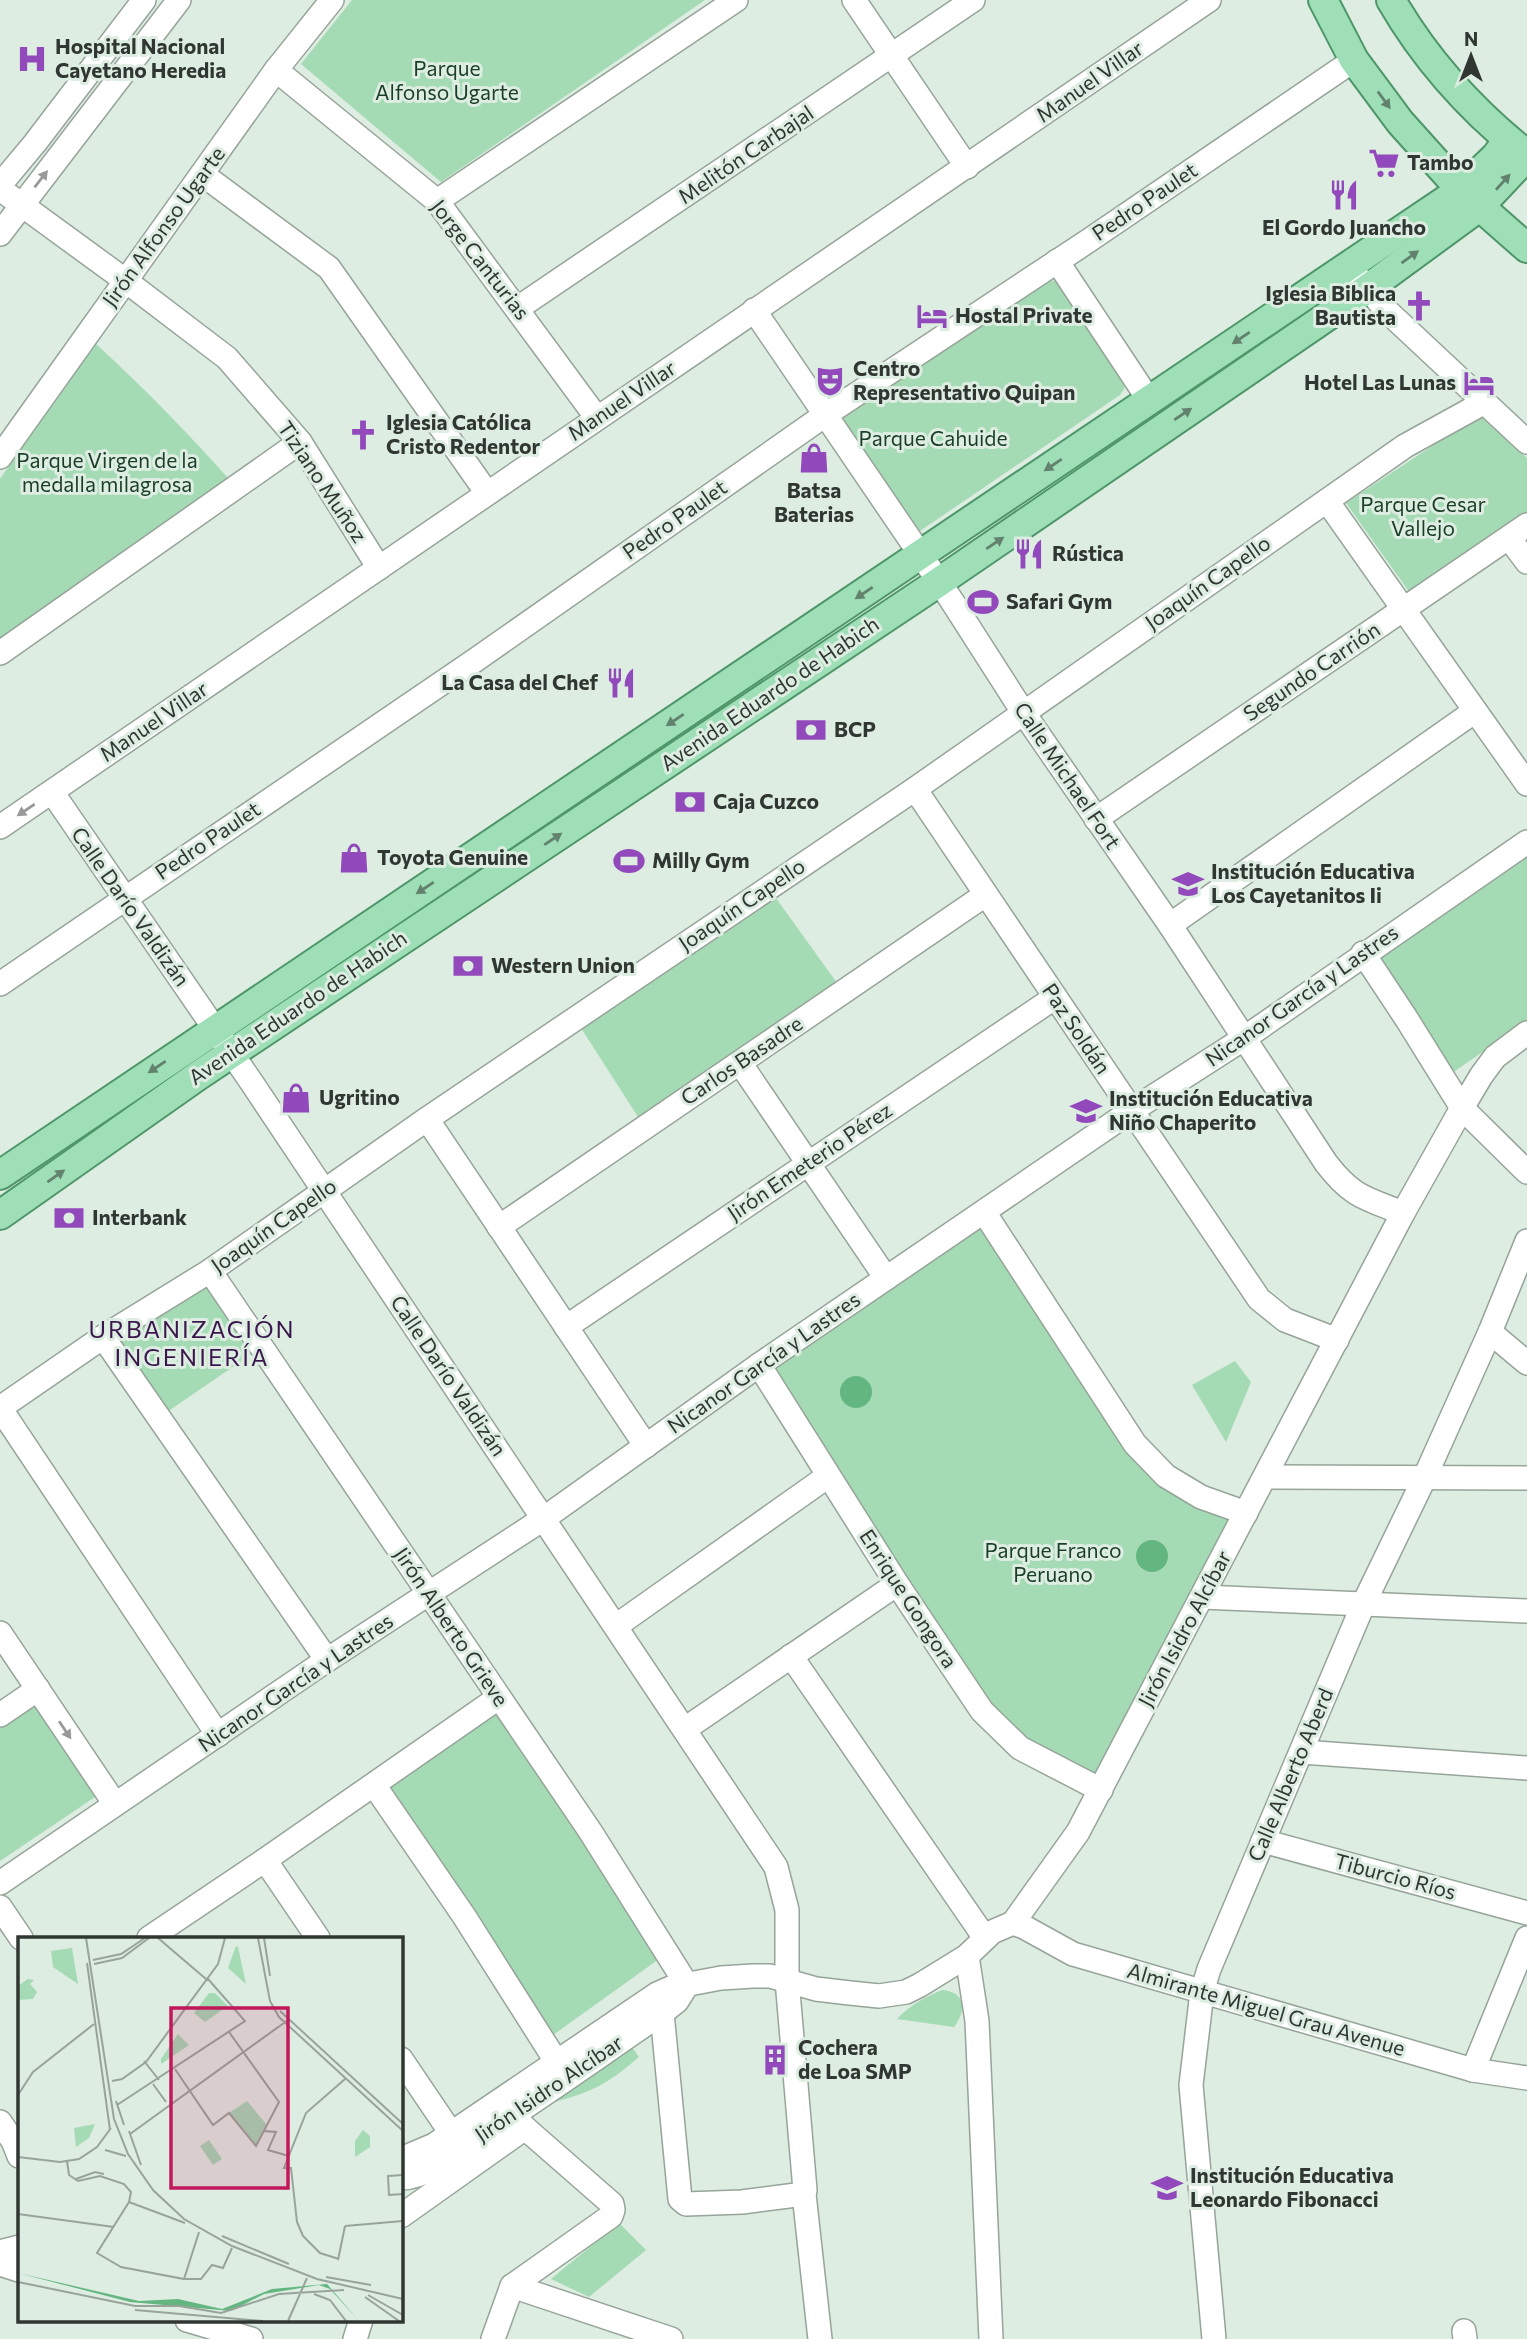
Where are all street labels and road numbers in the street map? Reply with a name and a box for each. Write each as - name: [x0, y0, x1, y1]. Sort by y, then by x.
- street label: Manuel Villar: [1031, 35, 1147, 127]
- street label: Melitón Carbajal: [673, 99, 818, 208]
- street label: Jirón Alfonso Ugarte: [96, 141, 229, 311]
- street label: Pedro Paulet: [1087, 156, 1201, 245]
- street label: Jorge Canturias: [427, 194, 536, 324]
- street label: Manuel Villar: [562, 354, 680, 445]
- street label: Tiziano Muñoz: [273, 416, 373, 547]
- street label: Pedro Paulet: [617, 474, 731, 564]
- street label: Joaquín Capello: [1140, 529, 1275, 634]
- street label: Avenida Eduardo de Habich: [655, 610, 883, 775]
- street label: Segundo Carrión: [1238, 616, 1384, 726]
- street label: Manuel Villar: [94, 675, 212, 766]
- street label: Calle Michael Fort: [1010, 697, 1127, 853]
- street label: Pedro Paulet: [150, 795, 264, 884]
- street label: Calle Darío Valdizán: [67, 822, 196, 990]
- street label: Joaquín Capello: [673, 852, 809, 955]
- street label: Nicanor García y Lastres: [1200, 919, 1402, 1071]
- street label: Avenida Eduardo de Habich: [183, 924, 411, 1089]
- street label: Paz Soldán: [1038, 978, 1117, 1078]
- street label: Carlos Basadre: [676, 1010, 807, 1110]
- street label: Jirón Emeterio Pérez: [722, 1096, 896, 1225]
- street label: Joaquín Capello: [206, 1172, 341, 1277]
- street label: Nicanor García y Lastres: [662, 1286, 864, 1438]
- street label: Calle Darío Valdizán: [386, 1290, 512, 1460]
- street label: Enrique Gongora: [855, 1524, 963, 1672]
- street label: Jirón Alberto Grieve: [390, 1542, 515, 1710]
- street label: Jirón Isidro Alcíbar: [1132, 1546, 1235, 1711]
- street label: Nicanor García y Lastres: [193, 1607, 397, 1756]
- street label: Calle Alberto Aberd: [1242, 1684, 1337, 1865]
- street label: Tiburcio Ríos: [1332, 1847, 1459, 1904]
- street label: Almirante Miguel Grau Avenue: [1125, 1957, 1408, 2060]
- street label: Jirón Isidro Alcíbar: [469, 2029, 627, 2147]

